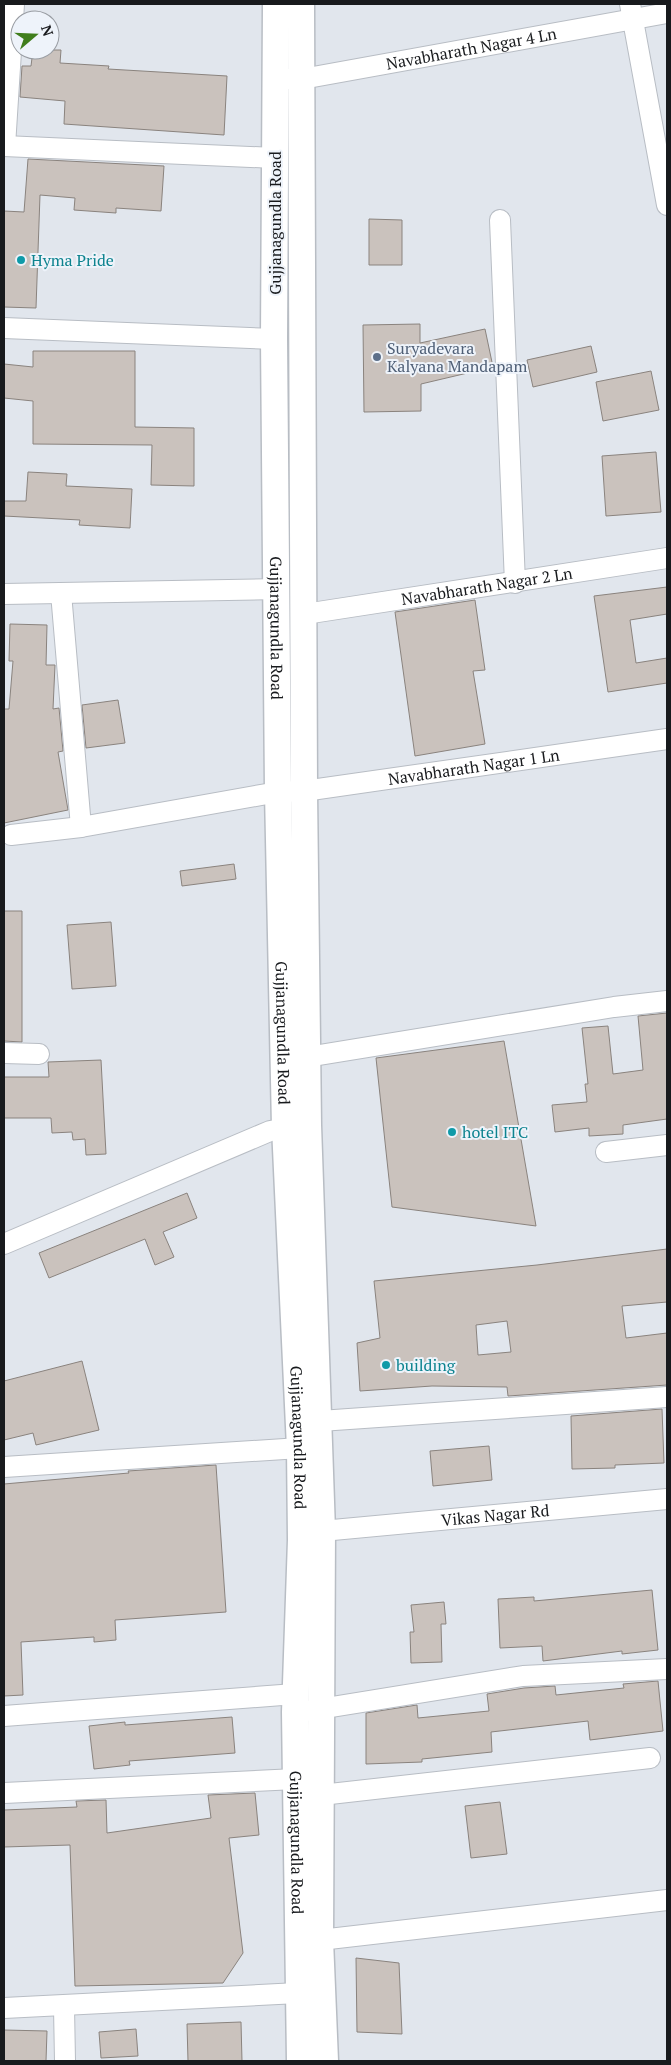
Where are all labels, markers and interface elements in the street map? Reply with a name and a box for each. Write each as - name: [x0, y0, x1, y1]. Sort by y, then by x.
- north arrow: [10, 10, 60, 60]
- text: N: [37, 22, 59, 39]
- street label: Navabharath Nagar 4 Ln: [384, 22, 559, 75]
- street label: Gujjanagundla Road: [264, 151, 286, 295]
- place label: Hyma Pride: [31, 249, 114, 271]
- marker: Hyma Pride: [15, 254, 27, 266]
- place label: Suryadevara Kalyana Mandapam: [387, 337, 527, 377]
- marker: Suryadevara Kalyana Mandapam: [371, 351, 383, 363]
- street label: Gujjanagundla Road: [265, 556, 288, 700]
- street label: Navabharath Nagar 2 Ln: [400, 562, 574, 610]
- street label: Navabharath Nagar 1 Ln: [387, 743, 561, 790]
- street label: Gujjanagundla Road: [271, 961, 296, 1105]
- place label: hotel ITC: [462, 1121, 528, 1143]
- marker: hotel ITC: [446, 1126, 458, 1138]
- place label: building: [396, 1354, 456, 1376]
- marker: building: [380, 1359, 392, 1371]
- street label: Gujjanagundla Road: [285, 1365, 312, 1510]
- street label: Vikas Nagar Rd: [440, 1499, 550, 1531]
- street label: Gujjanagundla Road: [285, 1770, 309, 1915]

